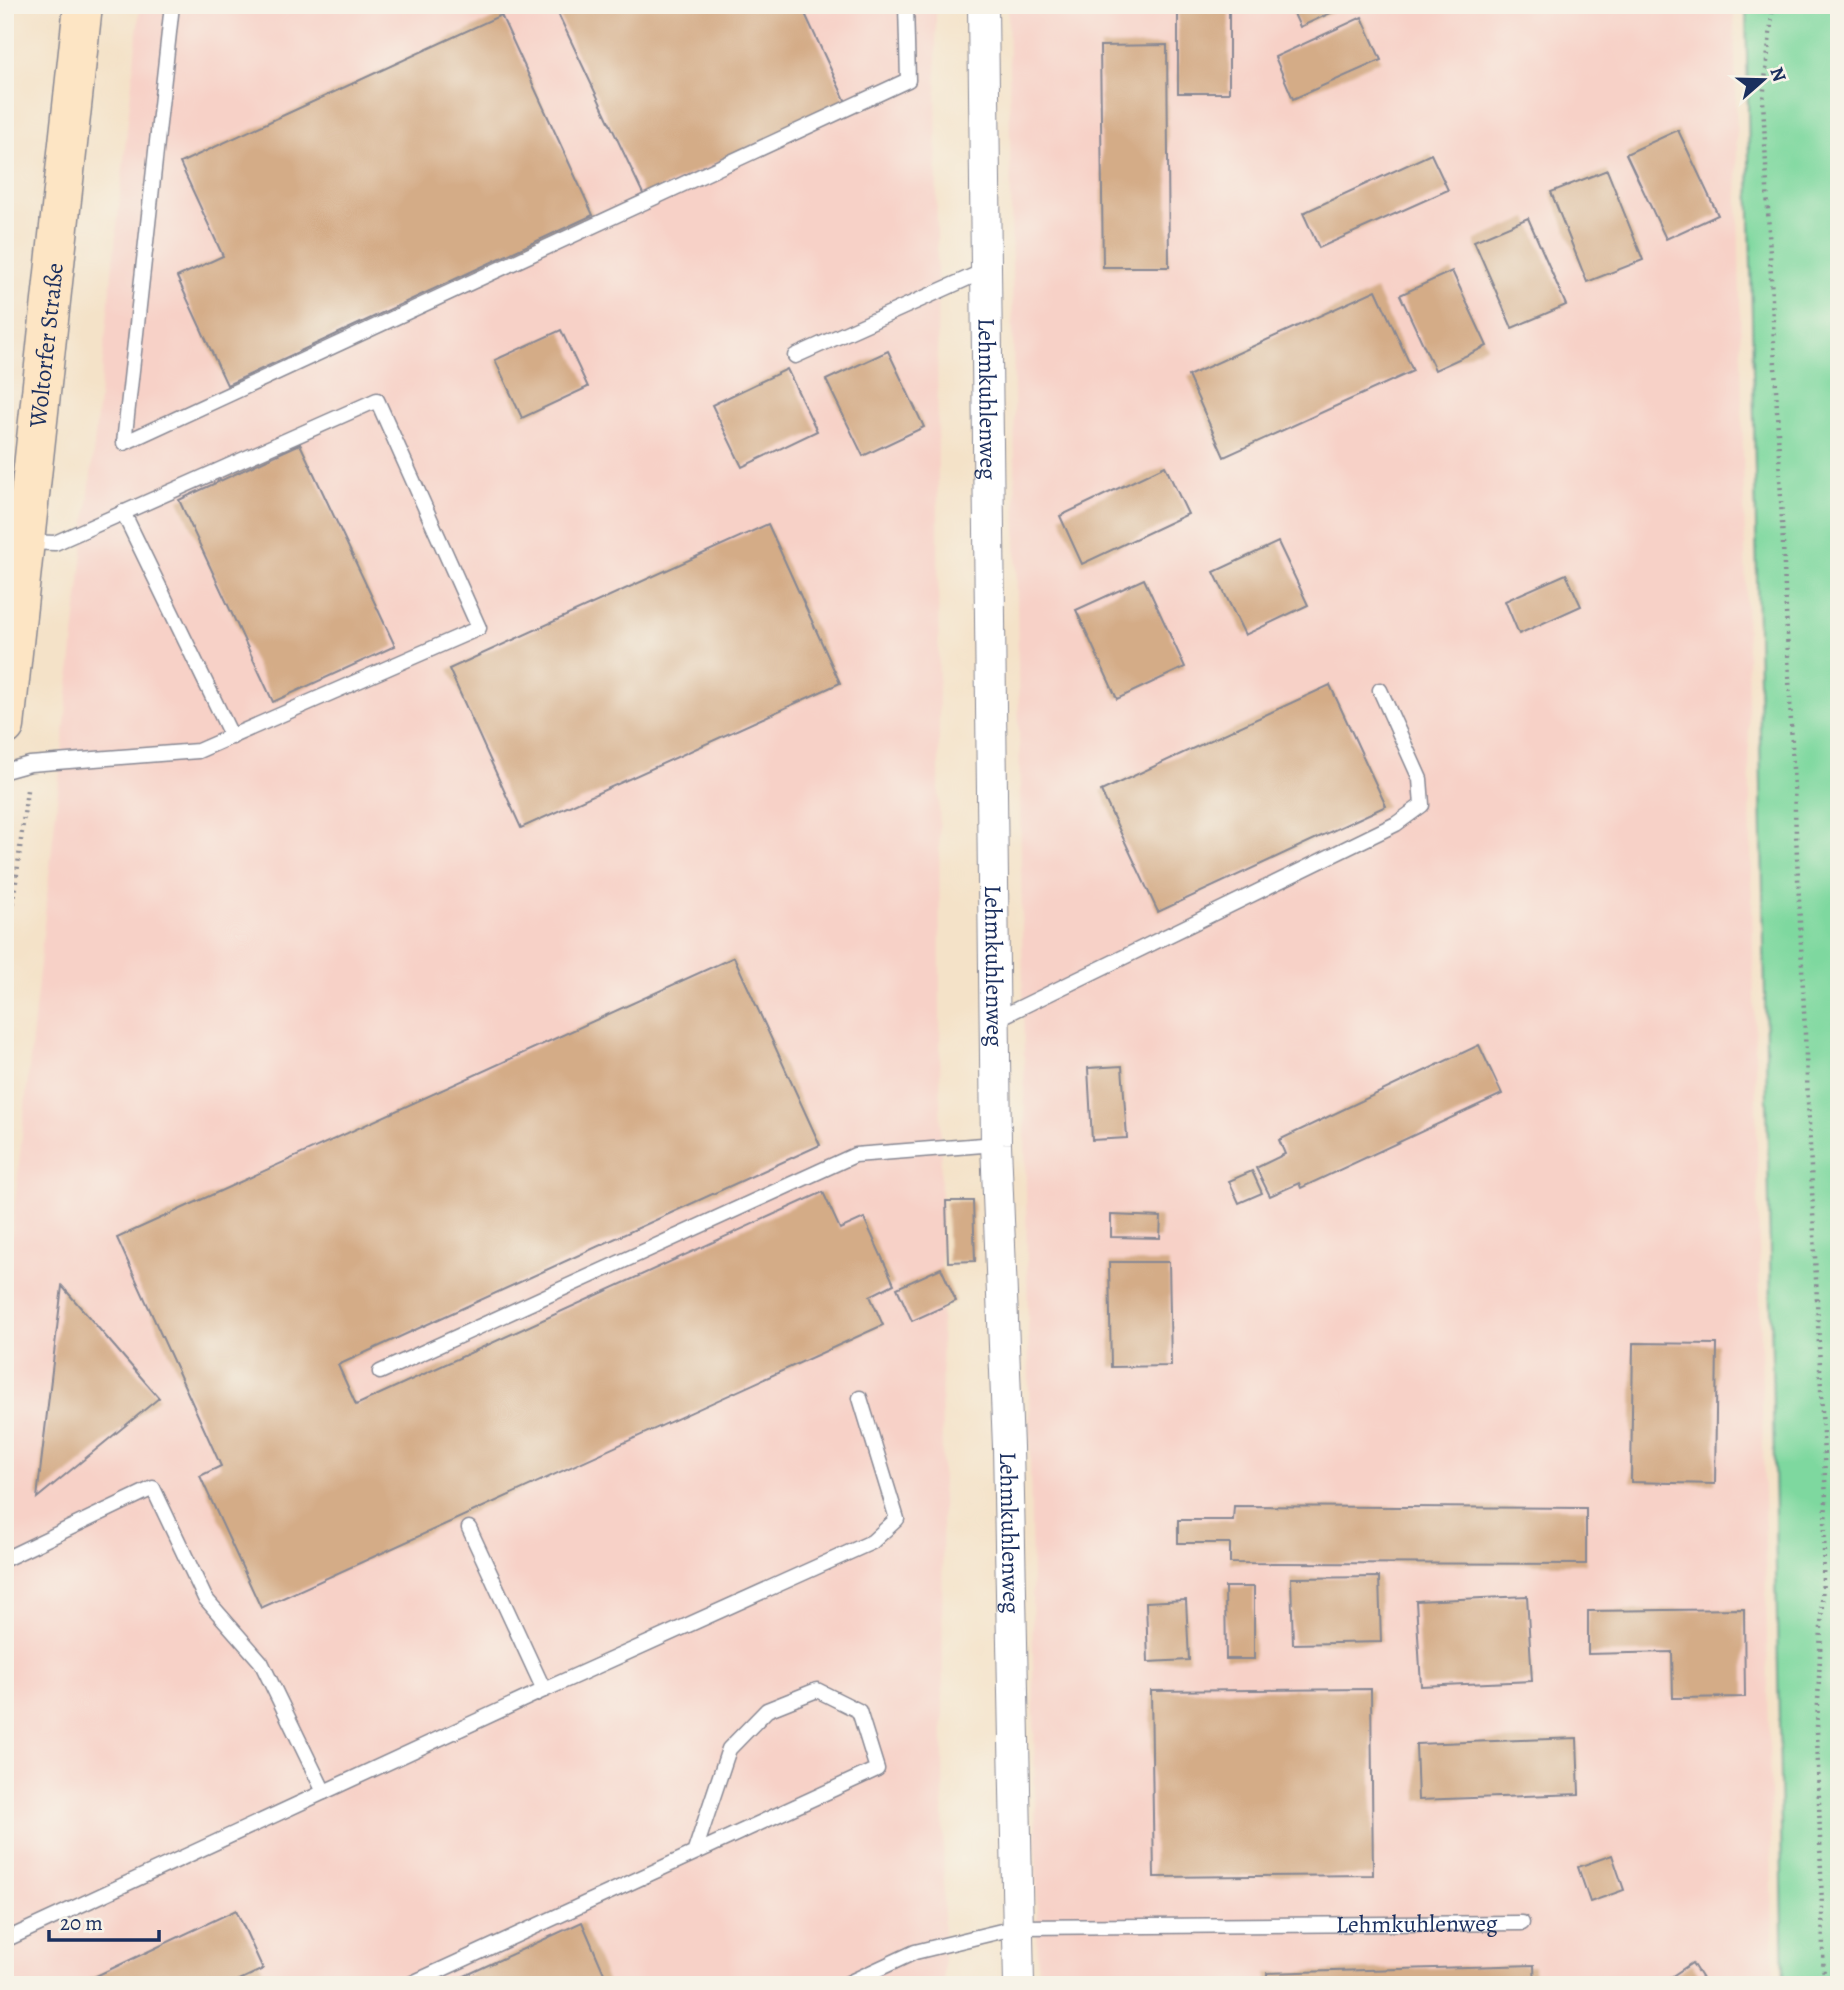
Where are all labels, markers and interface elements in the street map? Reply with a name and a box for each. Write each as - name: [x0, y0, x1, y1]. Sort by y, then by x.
- north arrow: [1728, 46, 1798, 116]
- text: N: [1763, 64, 1793, 86]
- street label: Woltorfer Straße: [21, 261, 71, 430]
- street label: Lehmkuhlenweg: [971, 318, 1004, 480]
- street label: Lehmkuhlenweg: [977, 885, 1011, 1047]
- street label: Lehmkuhlenweg: [992, 1451, 1027, 1614]
- scale bar: [49, 1899, 159, 1943]
- street label: Lehmkuhlenweg: [1336, 1907, 1498, 1940]
- text: 20 m: [60, 1909, 103, 1937]

